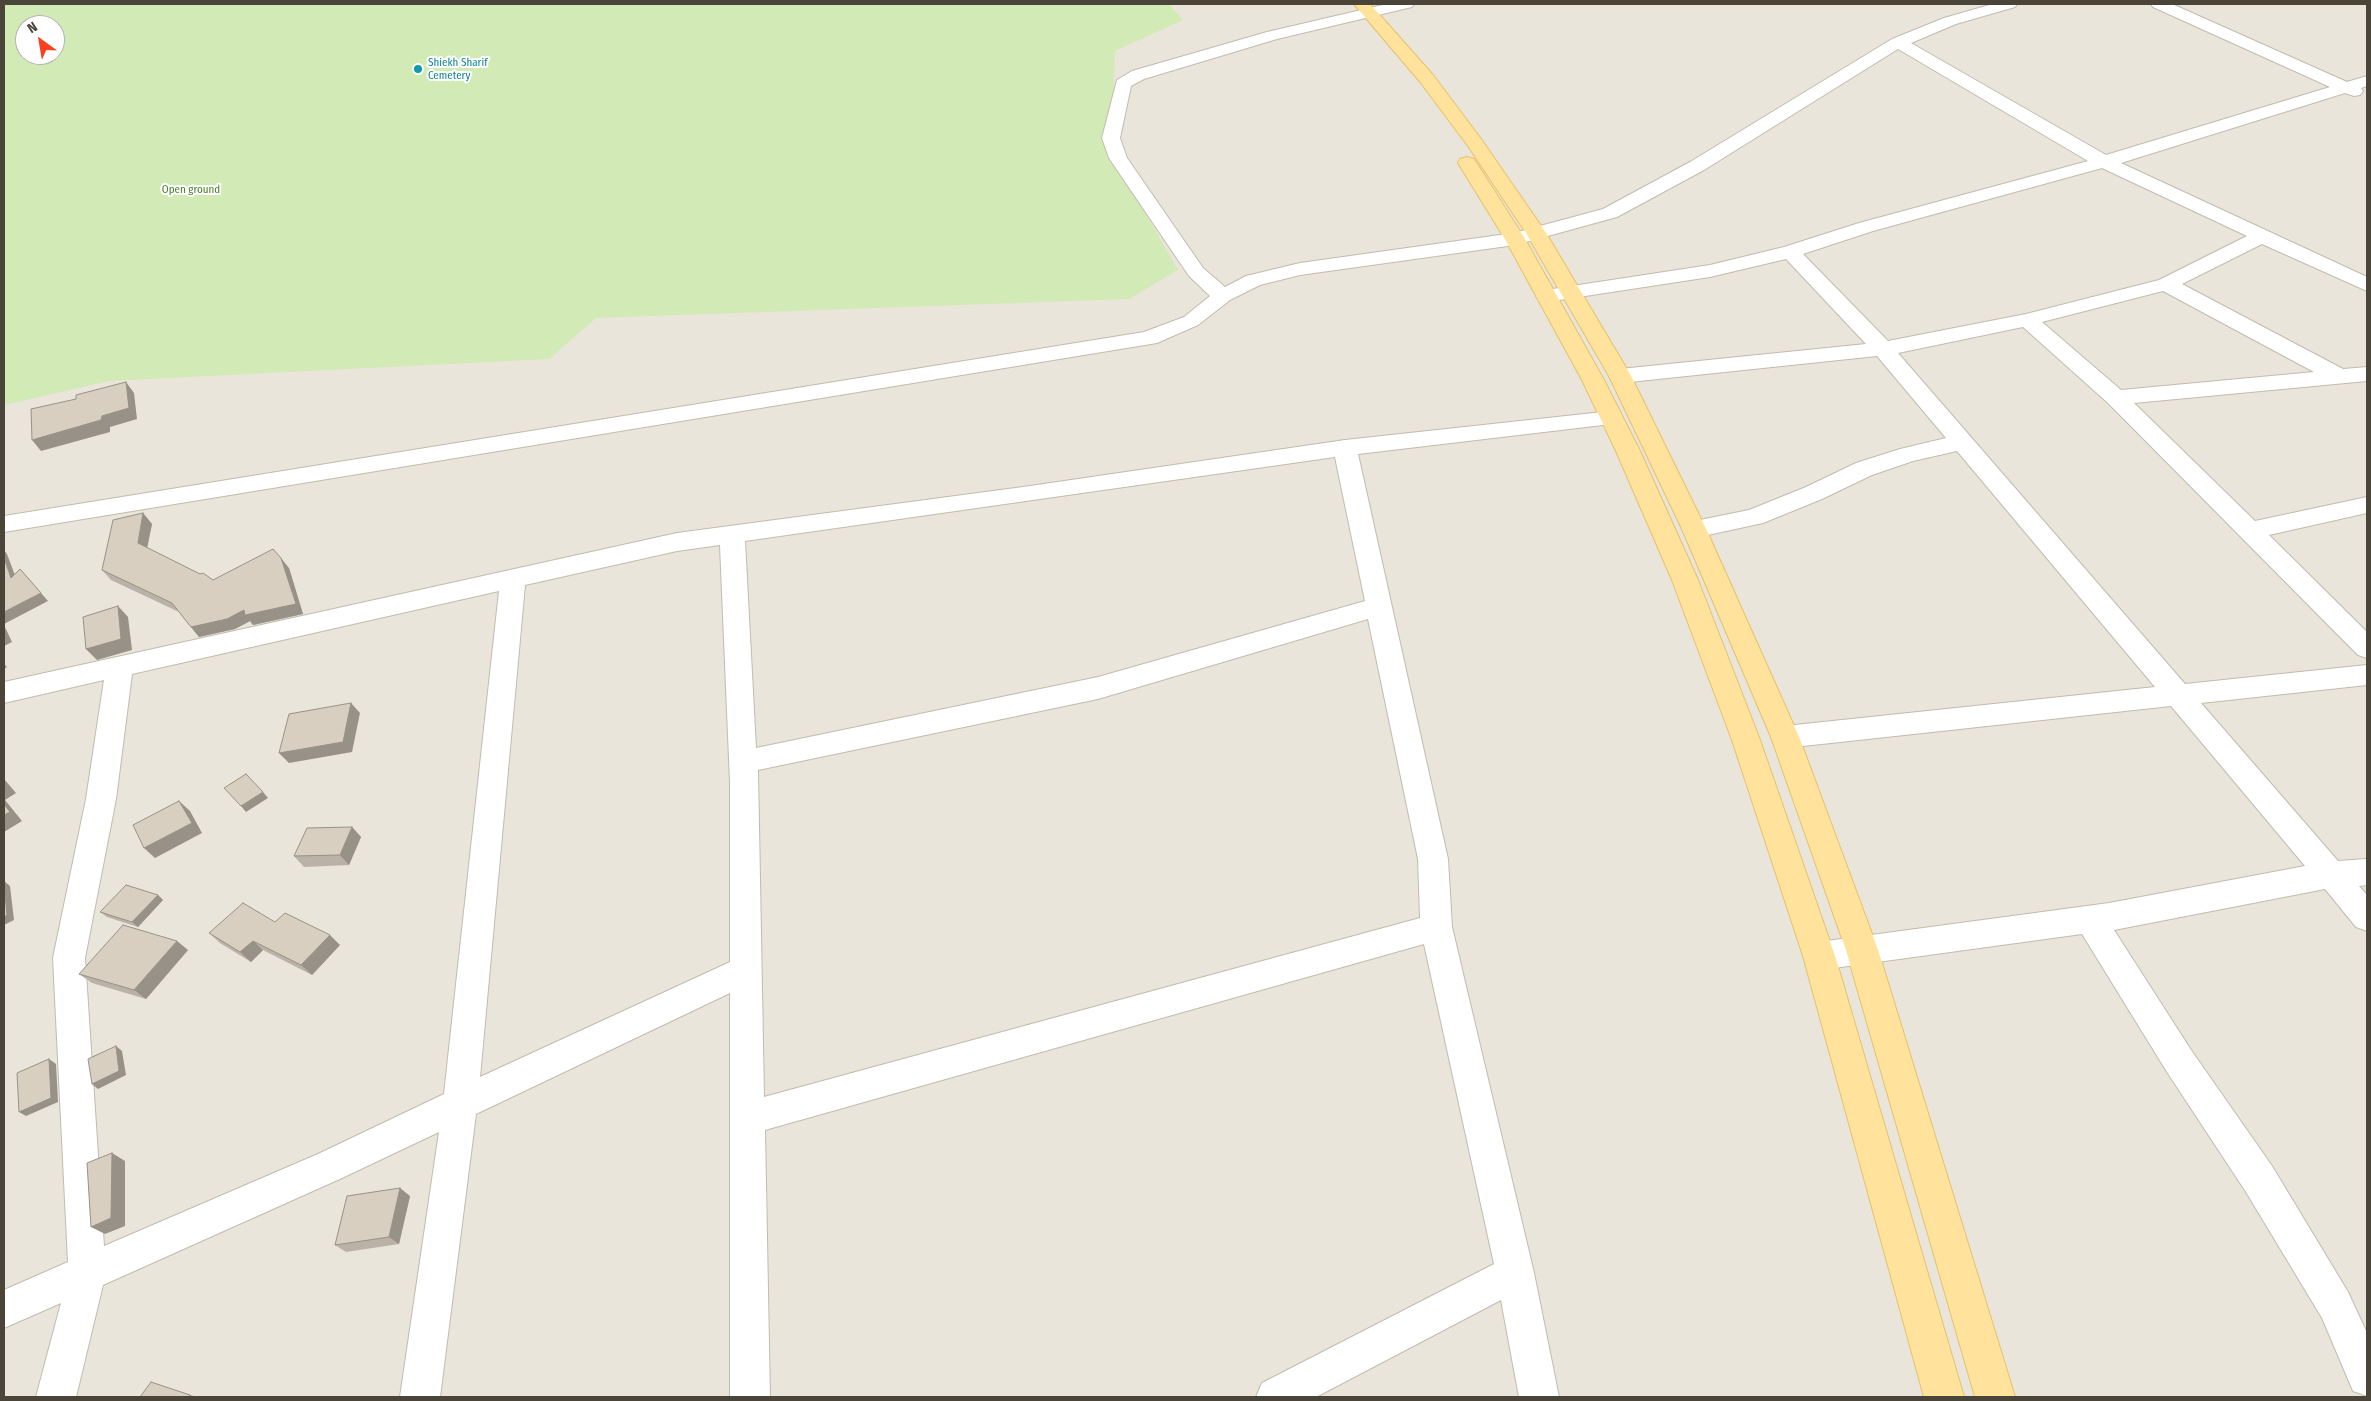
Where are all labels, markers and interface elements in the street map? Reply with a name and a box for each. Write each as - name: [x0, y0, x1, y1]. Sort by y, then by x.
- north arrow: [15, 15, 65, 65]
- text: N: [24, 18, 40, 37]
- place label: Shiekh Sharif Cemetery: [428, 56, 488, 82]
- marker: Shiekh Sharif Cemetery: [412, 63, 424, 75]
- park label: Open ground: [162, 183, 220, 197]

